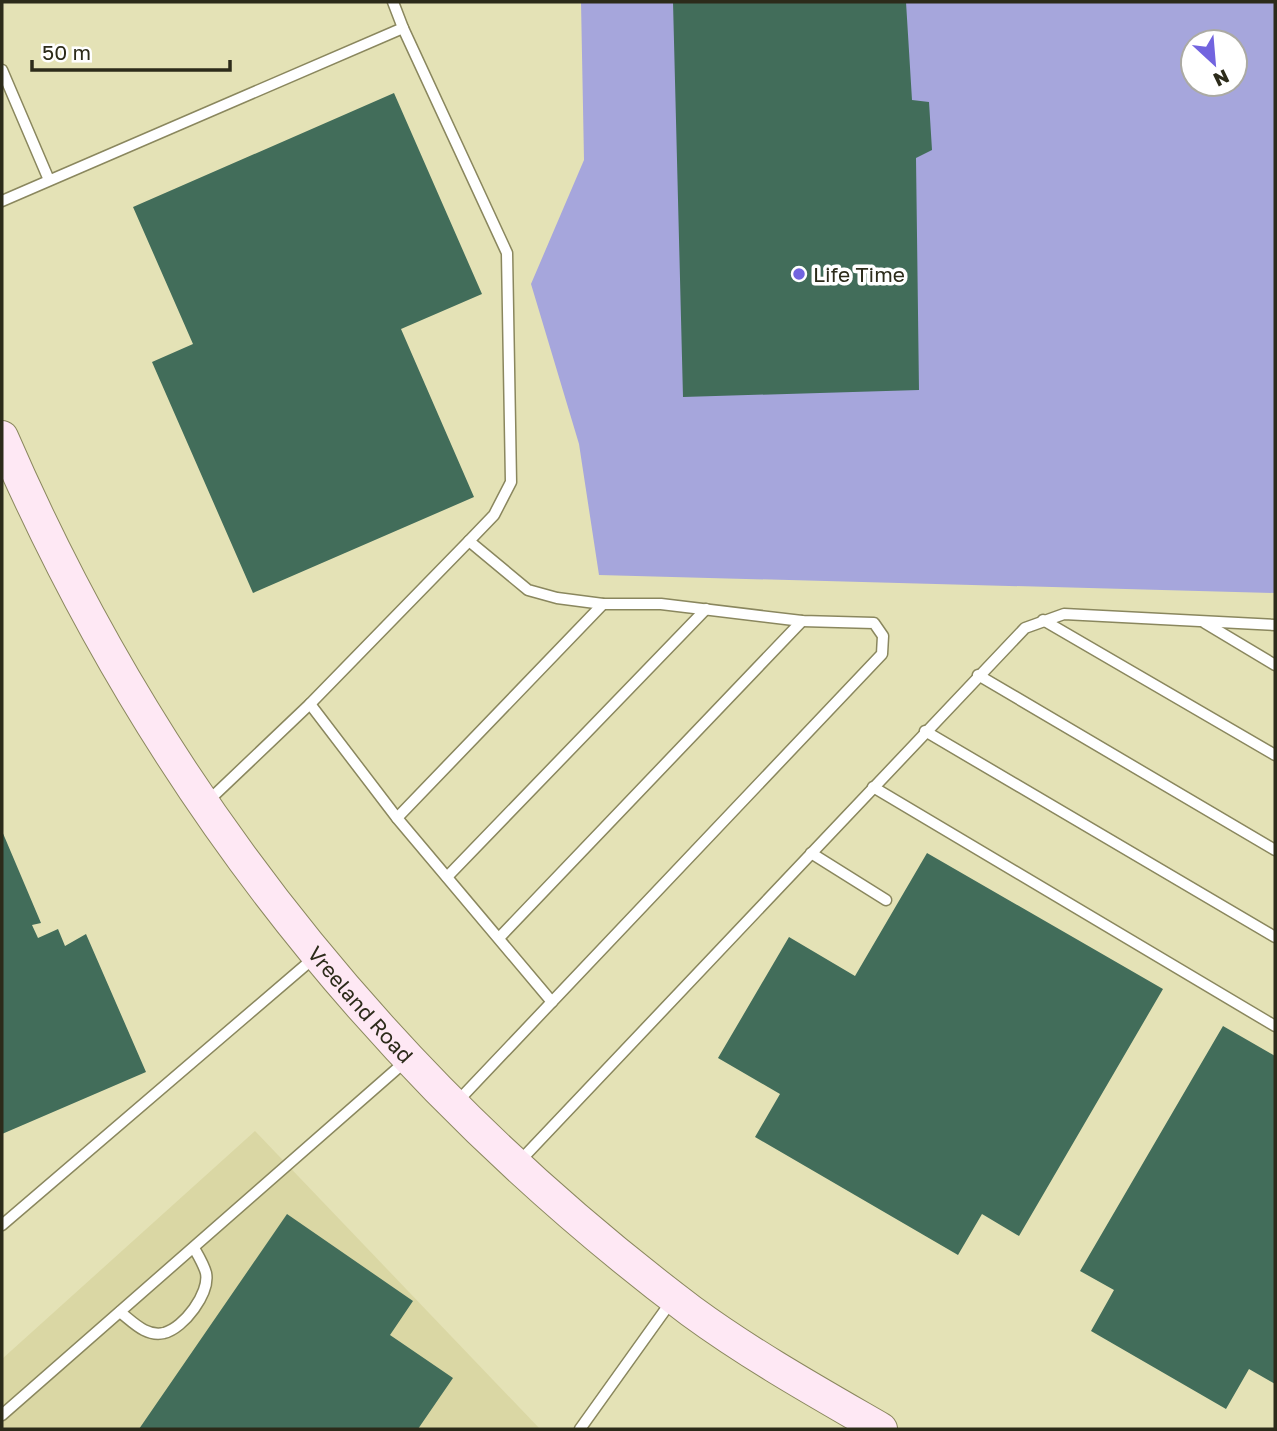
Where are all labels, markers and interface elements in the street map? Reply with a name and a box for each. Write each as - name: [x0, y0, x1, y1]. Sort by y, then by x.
- scale bar: [32, 28, 229, 72]
- north arrow: [1179, 28, 1249, 98]
- text: 50 m: [42, 39, 91, 65]
- text: N: [1210, 65, 1233, 92]
- place label: Life Time: [813, 261, 905, 287]
- marker: Life Time: [791, 266, 807, 282]
- street label: Vreeland Road: [302, 941, 419, 1068]

